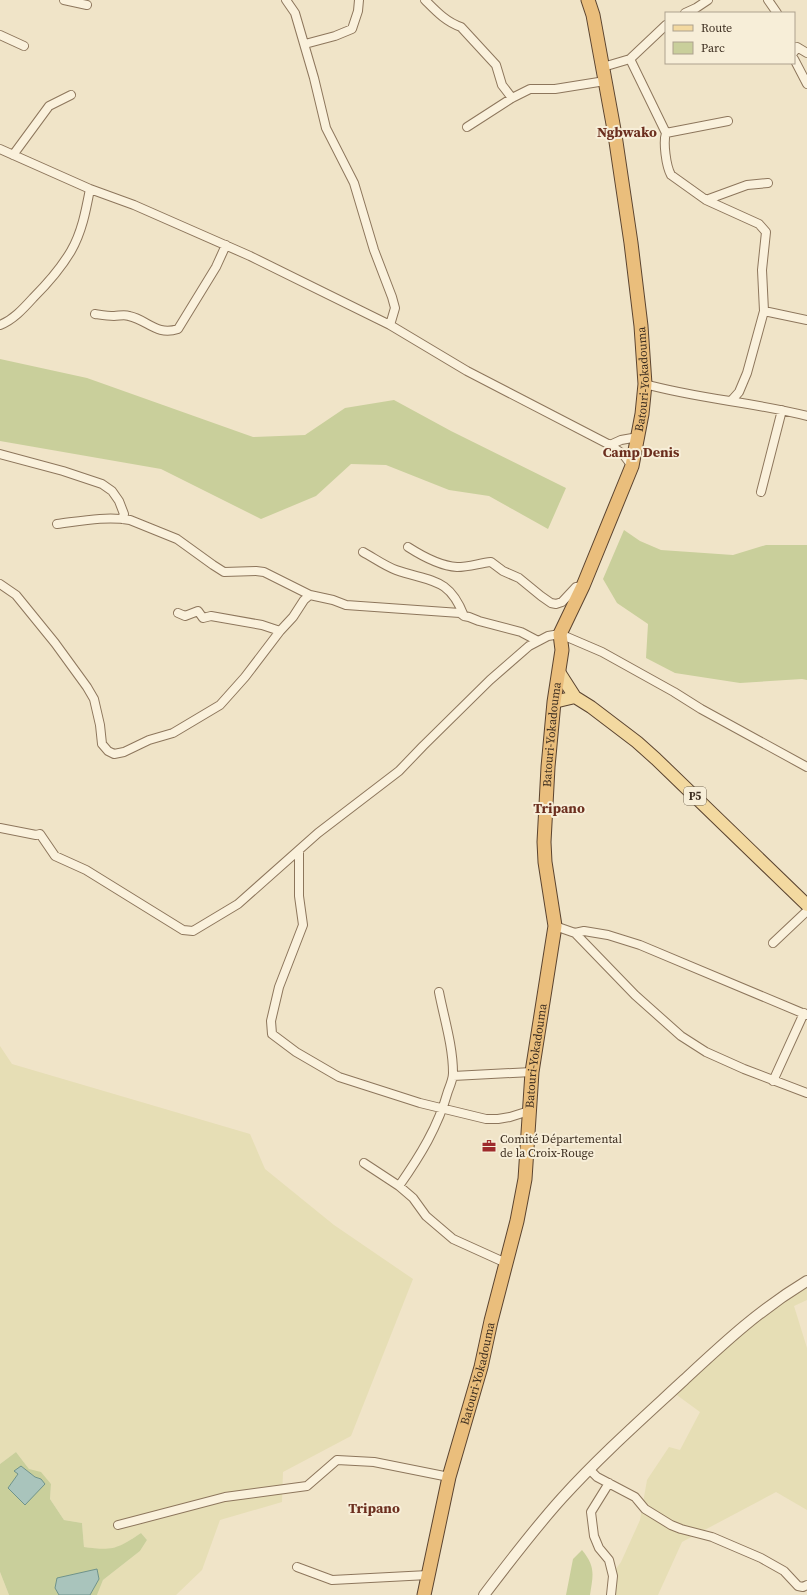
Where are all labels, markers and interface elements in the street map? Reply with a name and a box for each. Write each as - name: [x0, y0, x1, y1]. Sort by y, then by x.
- legend: [665, 12, 795, 64]
- text: Route: [701, 20, 732, 36]
- text: Parc: [701, 40, 725, 56]
- district label: Ngbwako: [597, 122, 657, 142]
- street label: Batouri-Yokadouma: [631, 325, 653, 433]
- district label: Camp Denis: [603, 442, 680, 462]
- street label: Batouri-Yokadouma: [539, 680, 565, 787]
- road number: P5: [684, 787, 706, 805]
- district label: Tripano: [533, 798, 585, 818]
- street label: Batouri-Yokadouma: [522, 1002, 551, 1109]
- place label: Comité Départemental de la Croix-Rouge: [500, 1131, 622, 1161]
- office icon: Comité Départemental de la Croix-Rouge: [481, 1138, 497, 1154]
- street label: Batouri-Yokadouma: [457, 1320, 499, 1427]
- district label: Tripano: [348, 1498, 400, 1518]

